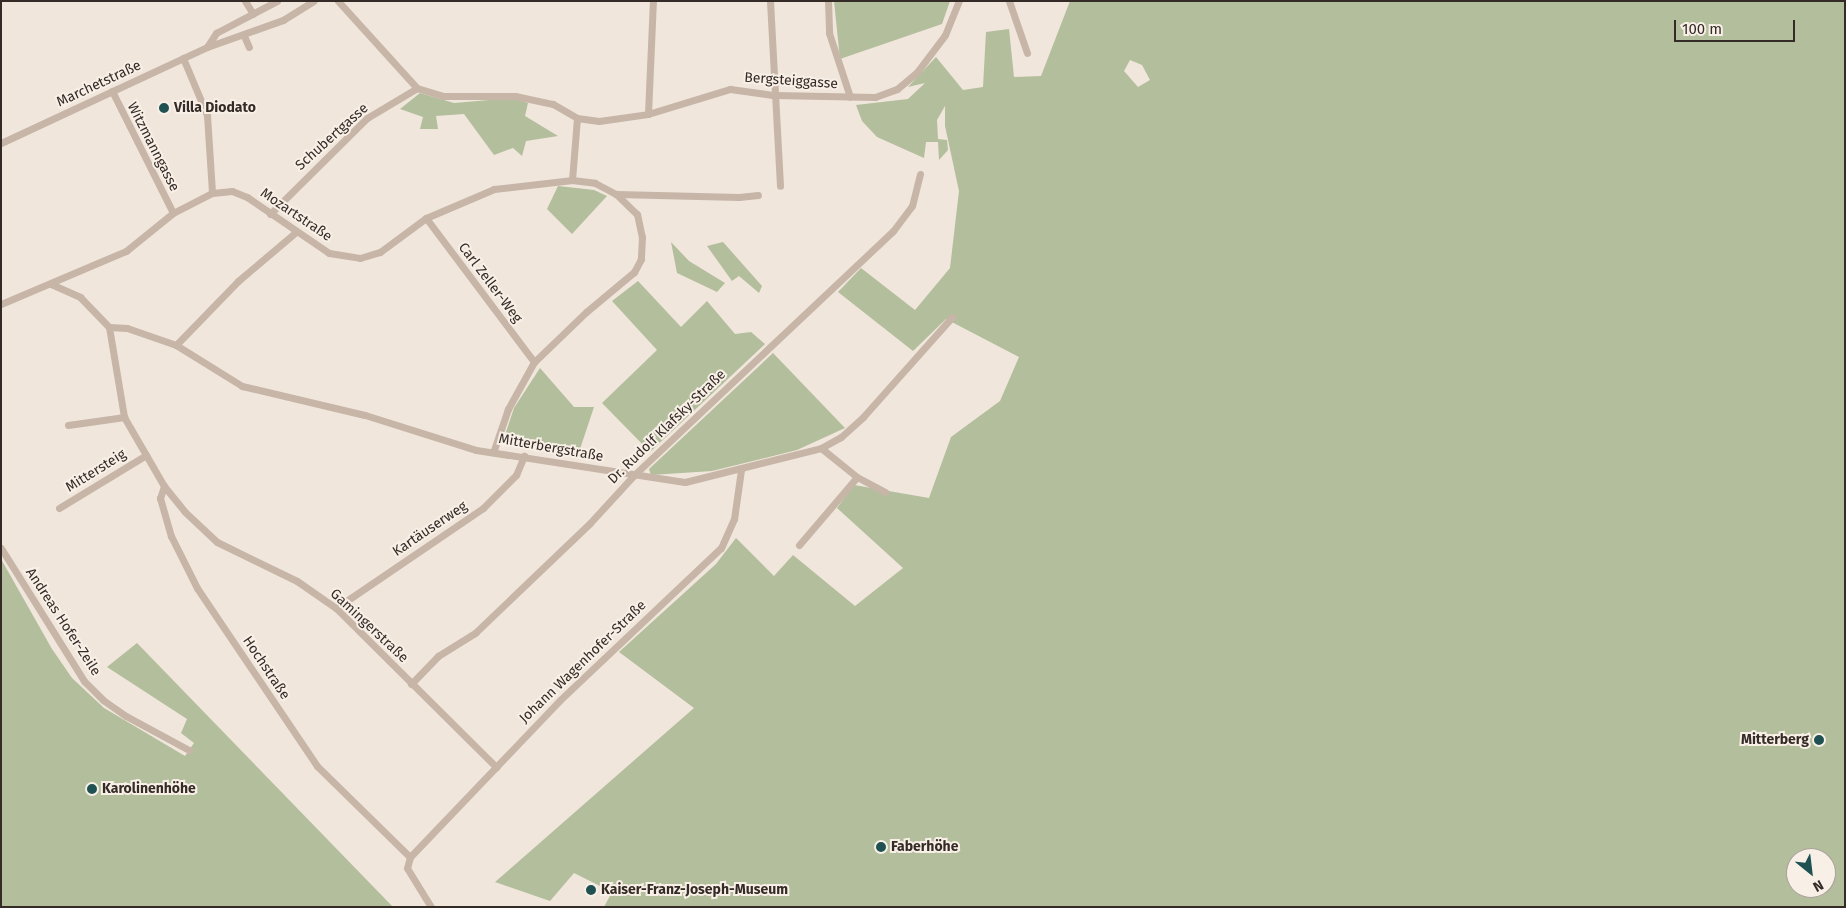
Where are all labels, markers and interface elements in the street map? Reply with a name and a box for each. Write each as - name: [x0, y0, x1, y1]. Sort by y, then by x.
- scale bar: [1676, 10, 1797, 42]
- text: 100 m: [1682, 20, 1722, 38]
- street label: Marchetstraße: [54, 57, 144, 111]
- street label: Bergsteiggasse: [744, 69, 838, 93]
- street label: Witzmanngasse: [123, 100, 183, 194]
- place label: Villa Diodato: [174, 100, 256, 116]
- street label: Schubertgasse: [292, 100, 372, 174]
- marker: Villa Diodato: [158, 102, 170, 114]
- street label: Mozartstraße: [257, 185, 335, 245]
- street label: Carl Zeller-Weg: [454, 240, 526, 326]
- street label: Dr. Rudolf Klafsky-Straße: [605, 366, 729, 488]
- street label: Mitterbergstraße: [497, 431, 605, 465]
- street label: Mittersteig: [63, 446, 129, 496]
- street label: Kartäuserweg: [389, 498, 471, 560]
- street label: Andreas Hofer-Zeile: [22, 565, 104, 679]
- street label: Gamingerstraße: [327, 586, 411, 666]
- street label: Johann Wagenhofer-Straße: [516, 597, 650, 727]
- street label: Hochstraße: [239, 633, 293, 703]
- place label: Mitterberg: [1741, 732, 1809, 748]
- marker: Mitterberg: [1813, 734, 1825, 746]
- place label: Karolinenhöhe: [102, 781, 196, 797]
- marker: Karolinenhöhe: [86, 783, 98, 795]
- place label: Faberhöhe: [891, 839, 958, 855]
- marker: Faberhöhe: [875, 841, 887, 853]
- north arrow: [1786, 848, 1836, 898]
- text: N: [1810, 876, 1826, 895]
- place label: Kaiser-Franz-Joseph-Museum: [601, 882, 788, 898]
- marker: Kaiser-Franz-Joseph-Museum: [585, 884, 597, 896]

